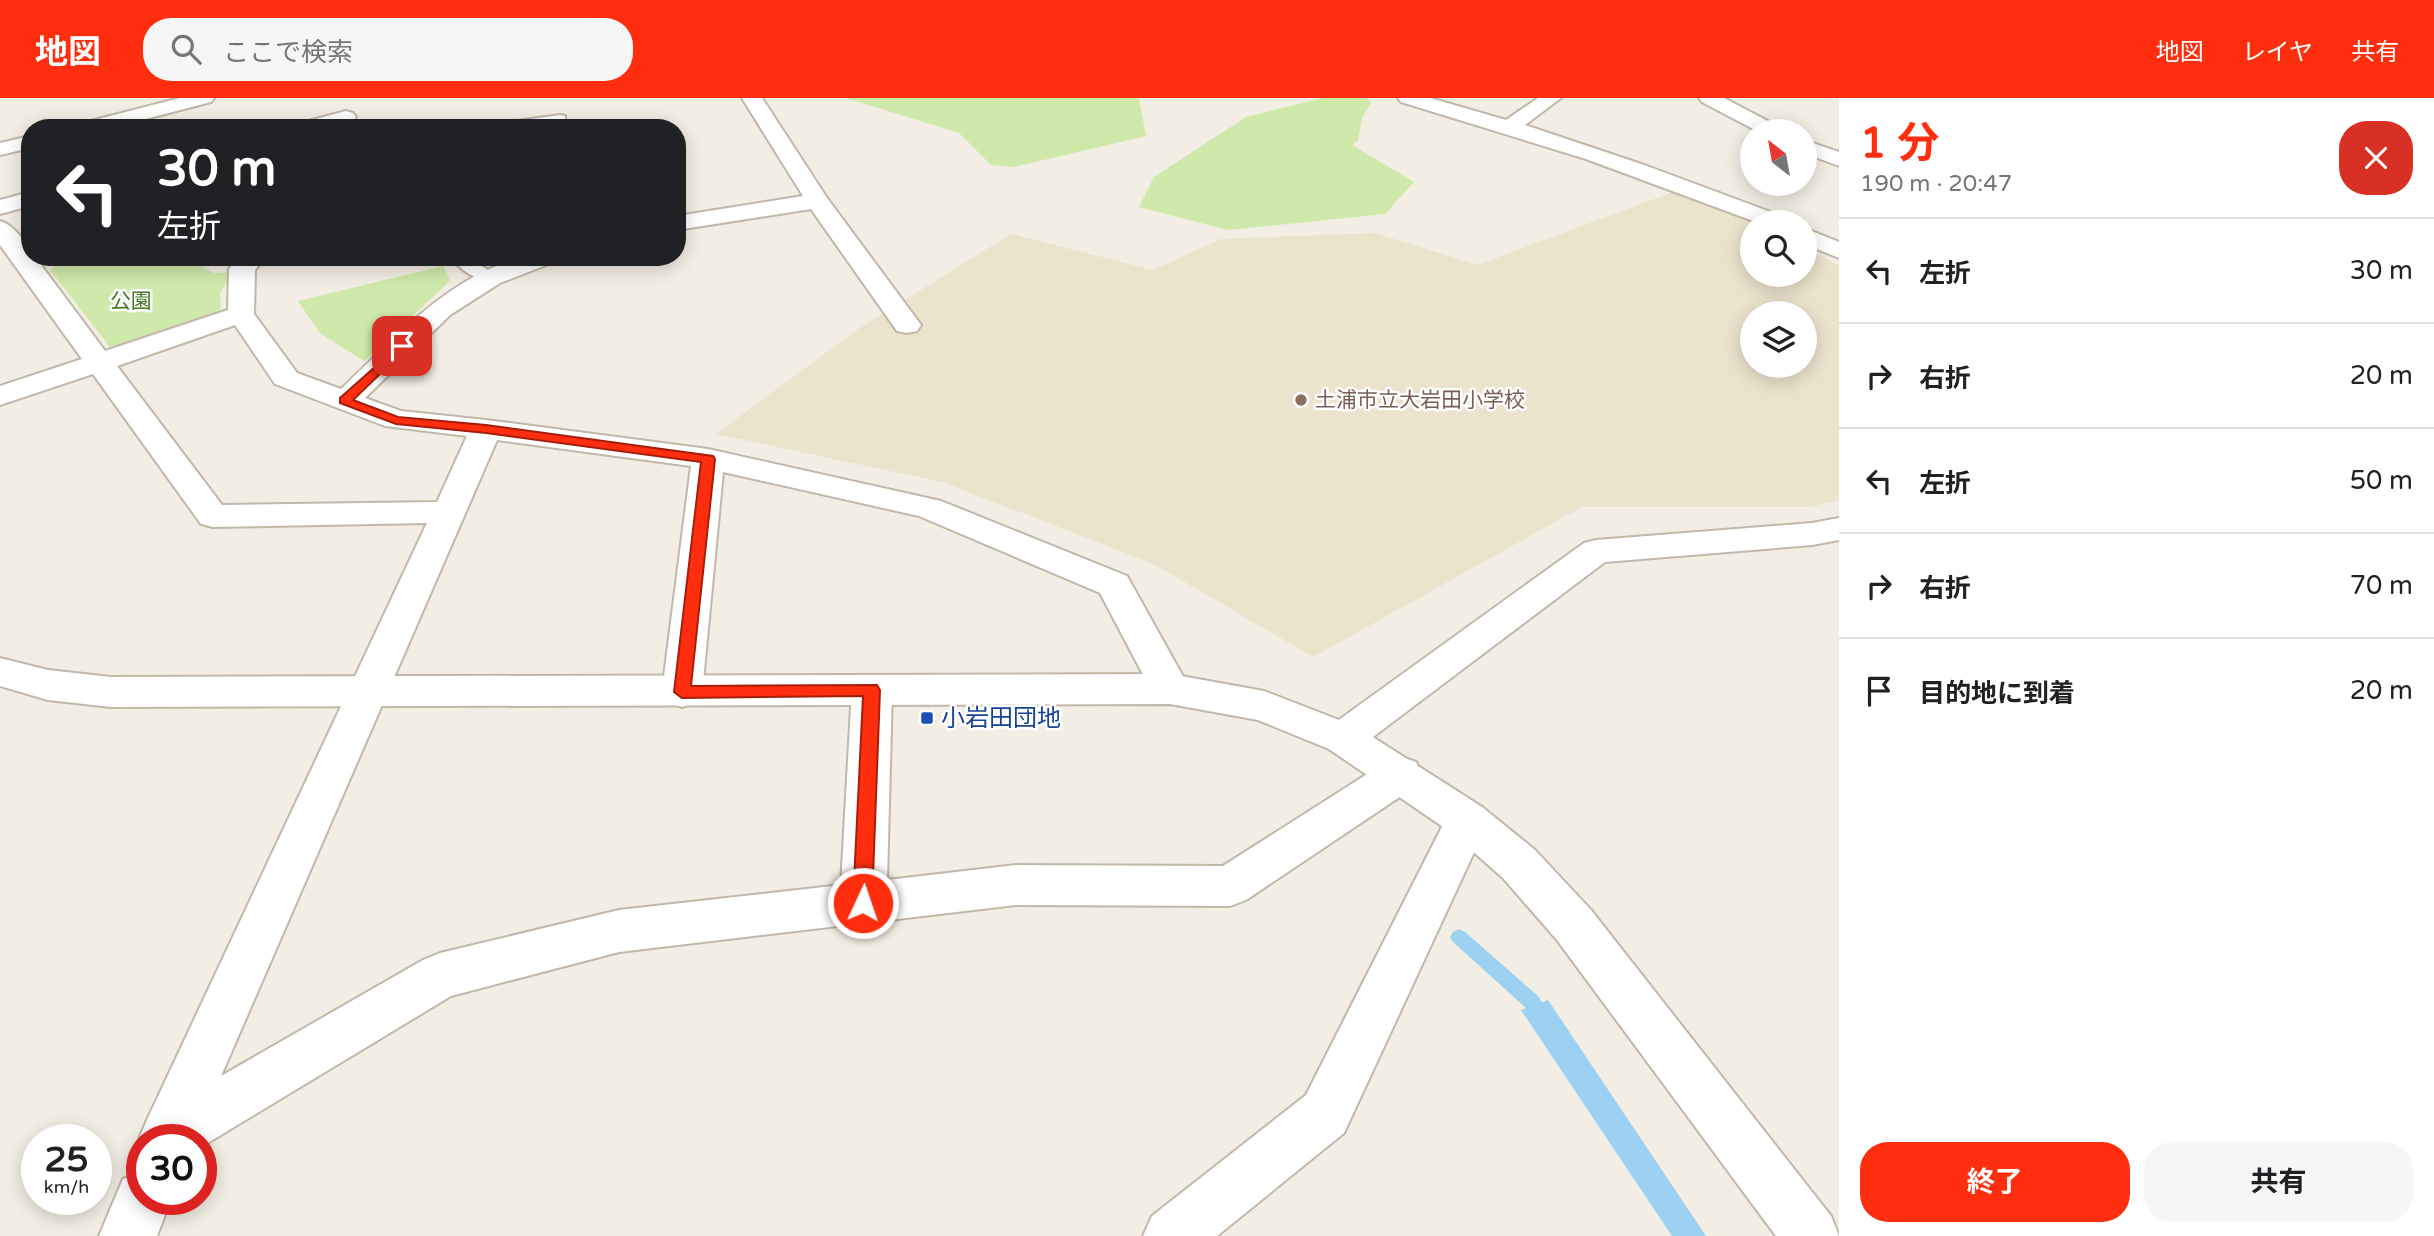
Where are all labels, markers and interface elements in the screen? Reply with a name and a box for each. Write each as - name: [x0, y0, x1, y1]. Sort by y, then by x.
- search box: [143, 18, 633, 81]
- icon: search: [167, 30, 205, 68]
- text: 地図: [35, 33, 101, 72]
- text: ここで検索: [223, 37, 353, 68]
- text: 地図: [2156, 38, 2204, 67]
- text: レイヤ: [2242, 38, 2313, 67]
- text: 共有: [2351, 38, 2399, 67]
- text: 1 分: [1860, 118, 1939, 169]
- north arrow: [1740, 119, 1816, 196]
- map controls: [1740, 119, 1817, 378]
- button: close: [2339, 121, 2413, 195]
- text: 30 m: [157, 140, 276, 199]
- icon: left: [42, 147, 133, 238]
- text: 190 m · 20:47: [1860, 170, 2012, 198]
- text: 左折: [157, 208, 221, 246]
- button: search: [1740, 210, 1817, 287]
- icon: left: [1860, 252, 1898, 290]
- text: 30 m: [2350, 255, 2413, 286]
- text: 左折: [1919, 258, 1971, 289]
- park label: 公園: [110, 289, 152, 314]
- button: layers: [1740, 301, 1817, 378]
- pin: [372, 316, 432, 376]
- icon: arrive: [383, 327, 421, 365]
- icon: right: [1860, 357, 1898, 395]
- text: 20 m: [2350, 360, 2413, 391]
- text: 右折: [1919, 363, 1971, 394]
- place label: 土浦市立大岩田小学校: [1315, 388, 1525, 413]
- marker: 土浦市立大岩田小学校: [1293, 392, 1309, 408]
- icon: left: [1860, 462, 1898, 500]
- text: 50 m: [2350, 465, 2413, 496]
- text: 左折: [1919, 468, 1971, 499]
- icon: right: [1860, 567, 1898, 605]
- text: 70 m: [2350, 570, 2413, 601]
- text: 右折: [1919, 573, 1971, 604]
- icon: arrive: [1860, 672, 1898, 710]
- text: 20 m: [2350, 675, 2413, 706]
- text: 目的地に到着: [1919, 678, 2075, 709]
- place label: 小岩田団地: [941, 704, 1061, 733]
- marker: 小岩田団地: [919, 710, 935, 726]
- position arrow: [826, 866, 900, 940]
- speed limit sign: 30: [126, 1124, 217, 1215]
- text: 25: [45, 1139, 88, 1181]
- button: 終了: [1860, 1142, 2130, 1222]
- button: 共有: [2144, 1142, 2413, 1222]
- text: km/h: [44, 1176, 89, 1198]

